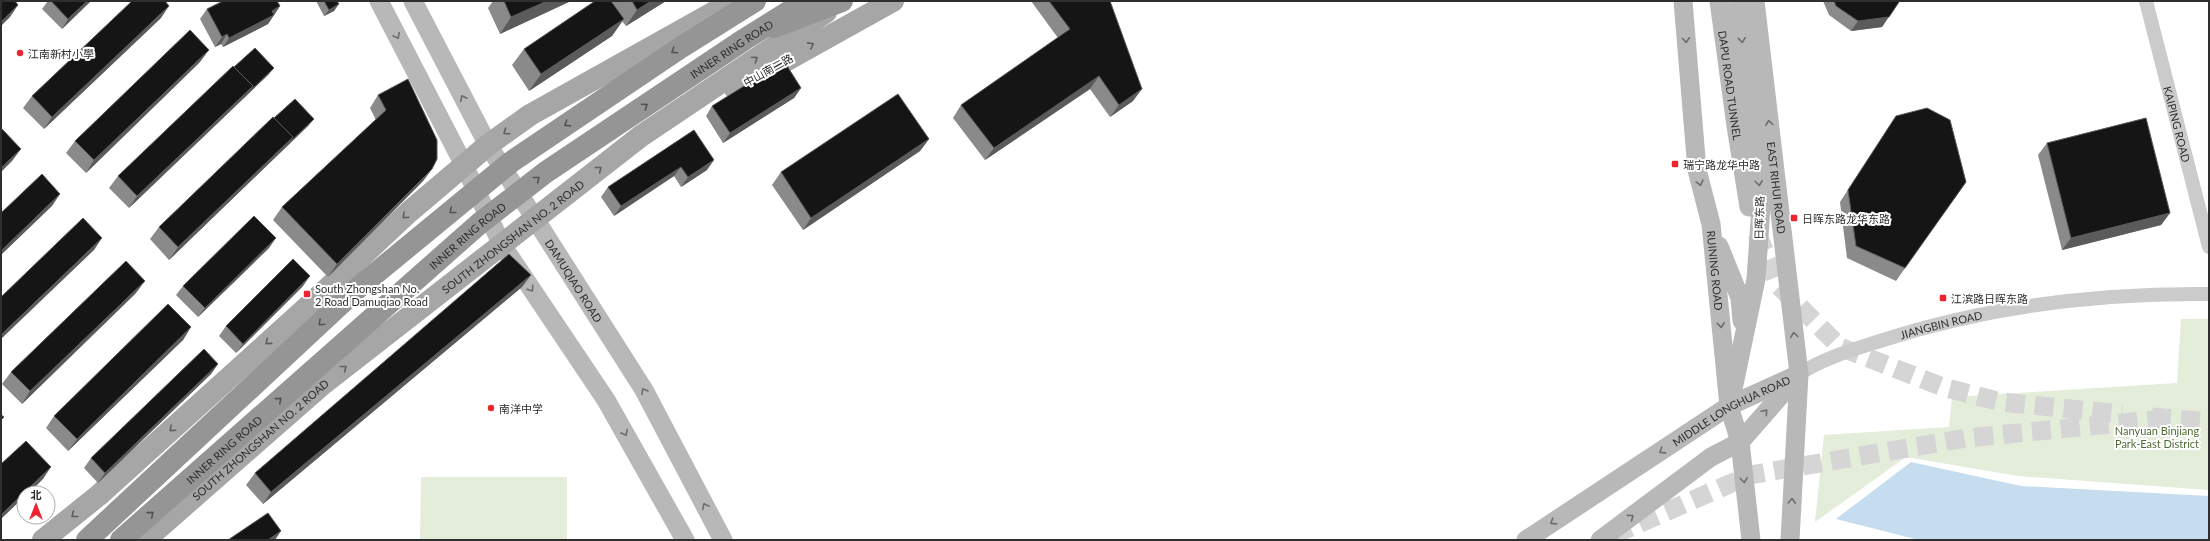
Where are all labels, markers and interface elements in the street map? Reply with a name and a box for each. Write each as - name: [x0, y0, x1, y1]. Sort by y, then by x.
- street label: INNER RING ROAD: [687, 17, 775, 81]
- street label: DAPU ROAD TUNNEL: [1717, 30, 1745, 141]
- one-way arrow: [392, 31, 400, 39]
- one-way arrow: [1682, 37, 1691, 43]
- one-way arrow: [1737, 37, 1746, 43]
- one-way arrow: [807, 43, 815, 50]
- place label: 江南新村小學: [28, 47, 94, 60]
- one-way arrow: [671, 47, 678, 54]
- marker: 江南新村小學: [15, 48, 25, 58]
- street label: 中山南二路: [741, 51, 795, 89]
- one-way arrow: [751, 57, 758, 64]
- street label: KAIPING ROAD: [2162, 85, 2193, 163]
- one-way arrow: [460, 95, 468, 102]
- one-way arrow: [640, 104, 647, 111]
- one-way arrow: [564, 119, 571, 126]
- one-way arrow: [1765, 120, 1774, 126]
- one-way arrow: [504, 127, 511, 134]
- street label: EAST RIHUI ROAD: [1765, 141, 1789, 234]
- place label: 瑞宁路龙华中路: [1683, 158, 1760, 171]
- marker: 瑞宁路龙华中路: [1670, 159, 1680, 169]
- one-way arrow: [594, 167, 601, 174]
- one-way arrow: [533, 176, 540, 183]
- street label: SOUTH ZHONGSHAN NO. 2 ROAD: [439, 177, 586, 296]
- one-way arrow: [1695, 179, 1704, 186]
- one-way arrow: [1754, 180, 1763, 186]
- street label: 日晖东路: [1752, 196, 1766, 240]
- street label: INNER RING ROAD: [426, 199, 508, 272]
- one-way arrow: [449, 206, 456, 213]
- one-way arrow: [402, 211, 410, 218]
- place label: 日晖东路龙华东路: [1802, 212, 1890, 225]
- marker: 日晖东路龙华东路: [1789, 213, 1799, 223]
- street label: RUINING ROAD: [1705, 230, 1726, 311]
- street label: DAMUQIAO ROAD: [543, 237, 606, 324]
- place label: South Zhongshan No. 2 Road Damuqiao Road: [315, 282, 428, 308]
- one-way arrow: [527, 285, 534, 292]
- marker: South Zhongshan No. 2 Road Damuqiao Road: [302, 289, 312, 299]
- place label: 江滨路日晖东路: [1951, 292, 2028, 305]
- marker: 江滨路日晖东路: [1938, 293, 1948, 303]
- street label: JIANGBIN ROAD: [1898, 308, 1983, 341]
- one-way arrow: [318, 318, 326, 325]
- one-way arrow: [1716, 322, 1725, 328]
- one-way arrow: [1790, 332, 1799, 339]
- one-way arrow: [265, 337, 273, 344]
- one-way arrow: [339, 365, 346, 372]
- street label: MIDDLE LONGHUA ROAD: [1670, 373, 1792, 448]
- street label: SOUTH ZHONGSHAN NO. 2 ROAD: [189, 376, 331, 502]
- one-way arrow: [641, 388, 648, 395]
- one-way arrow: [275, 398, 282, 405]
- place label: 南洋中学: [499, 402, 543, 415]
- marker: 南洋中学: [486, 403, 496, 413]
- one-way arrow: [1761, 410, 1768, 417]
- street label: INNER RING ROAD: [183, 412, 264, 486]
- one-way arrow: [169, 424, 177, 432]
- park label: Nanyuan Binjiang Park-East District: [2115, 424, 2199, 450]
- one-way arrow: [620, 429, 627, 437]
- one-way arrow: [1659, 446, 1666, 453]
- one-way arrow: [1739, 477, 1748, 483]
- north arrow: [16, 485, 56, 525]
- text: 北: [31, 488, 42, 501]
- one-way arrow: [1788, 498, 1796, 504]
- one-way arrow: [702, 502, 709, 510]
- one-way arrow: [72, 510, 79, 517]
- one-way arrow: [146, 512, 153, 519]
- one-way arrow: [1626, 515, 1633, 522]
- one-way arrow: [1550, 517, 1557, 525]

